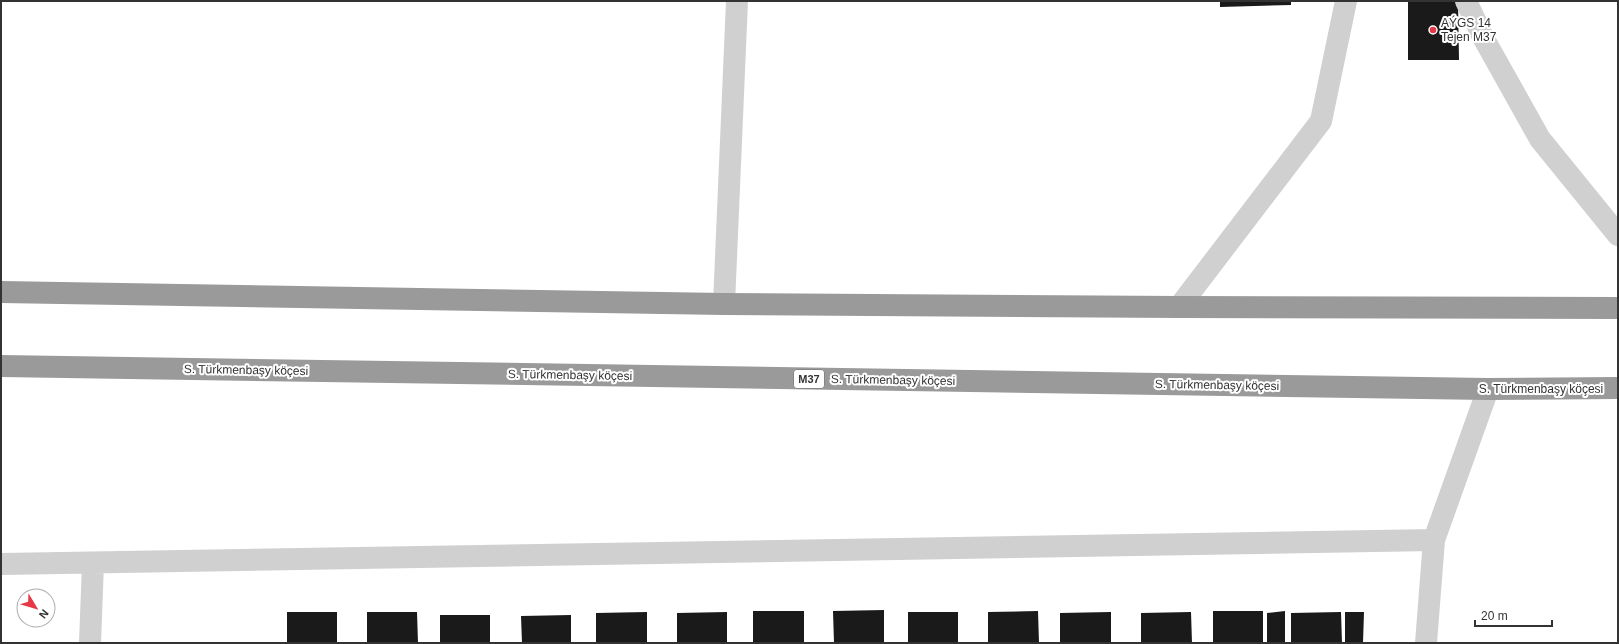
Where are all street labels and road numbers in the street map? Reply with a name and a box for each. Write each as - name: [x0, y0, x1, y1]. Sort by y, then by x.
- street label: S. Türkmenbaşy köçesi: [184, 362, 308, 378]
- street label: S. Türkmenbaşy köçesi: [508, 367, 632, 383]
- road number: M37: [794, 370, 824, 388]
- street label: S. Türkmenbaşy köçesi: [831, 372, 955, 388]
- street label: S. Türkmenbaşy köçesi: [1155, 377, 1279, 393]
- street label: S. Türkmenbaşy köçesi: [1479, 382, 1603, 396]

